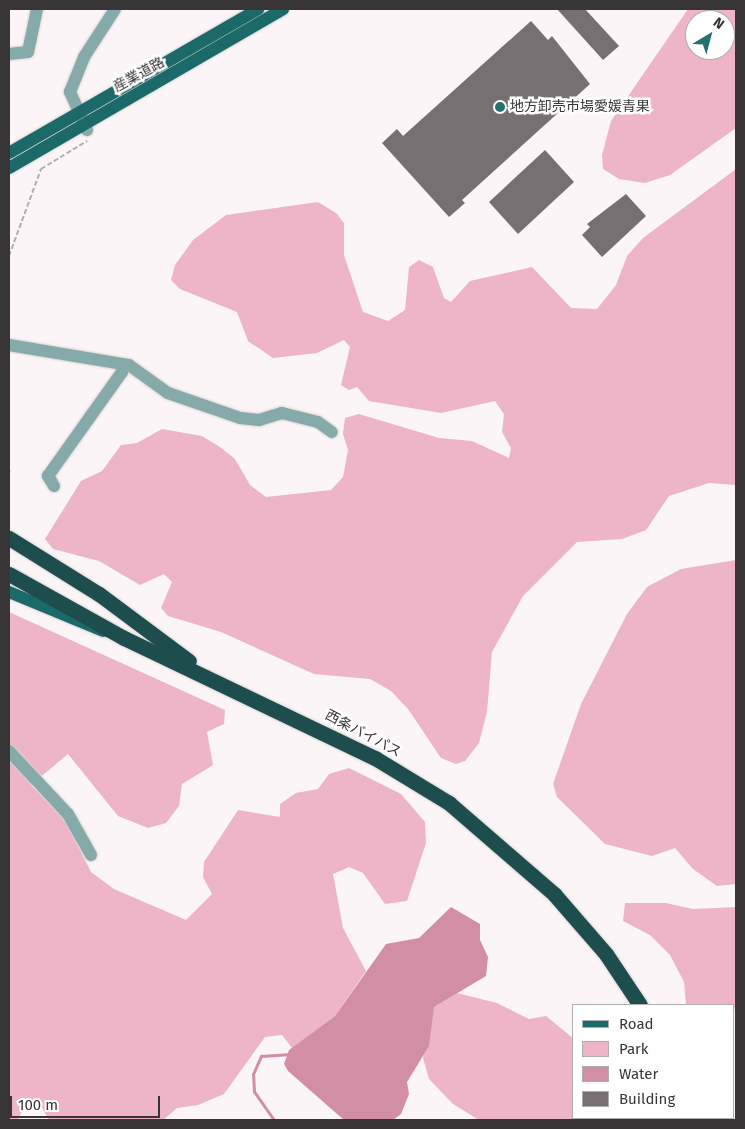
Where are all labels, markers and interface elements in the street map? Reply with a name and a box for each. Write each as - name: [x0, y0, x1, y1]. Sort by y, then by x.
- north arrow: [685, 10, 735, 60]
- text: N: [710, 14, 728, 33]
- street label: 産業道路: [110, 54, 168, 96]
- place label: 地方卸売市場愛媛青果: [510, 99, 650, 115]
- marker: 地方卸売市場愛媛青果: [494, 101, 506, 113]
- street label: 西条バイパス: [322, 707, 404, 761]
- legend: [572, 1004, 735, 1119]
- text: Road: [619, 1015, 654, 1033]
- text: Park: [619, 1040, 649, 1058]
- text: Water: [619, 1065, 658, 1083]
- scale bar: [12, 1086, 162, 1118]
- text: Building: [619, 1090, 675, 1108]
- text: 100 m: [18, 1096, 58, 1114]

